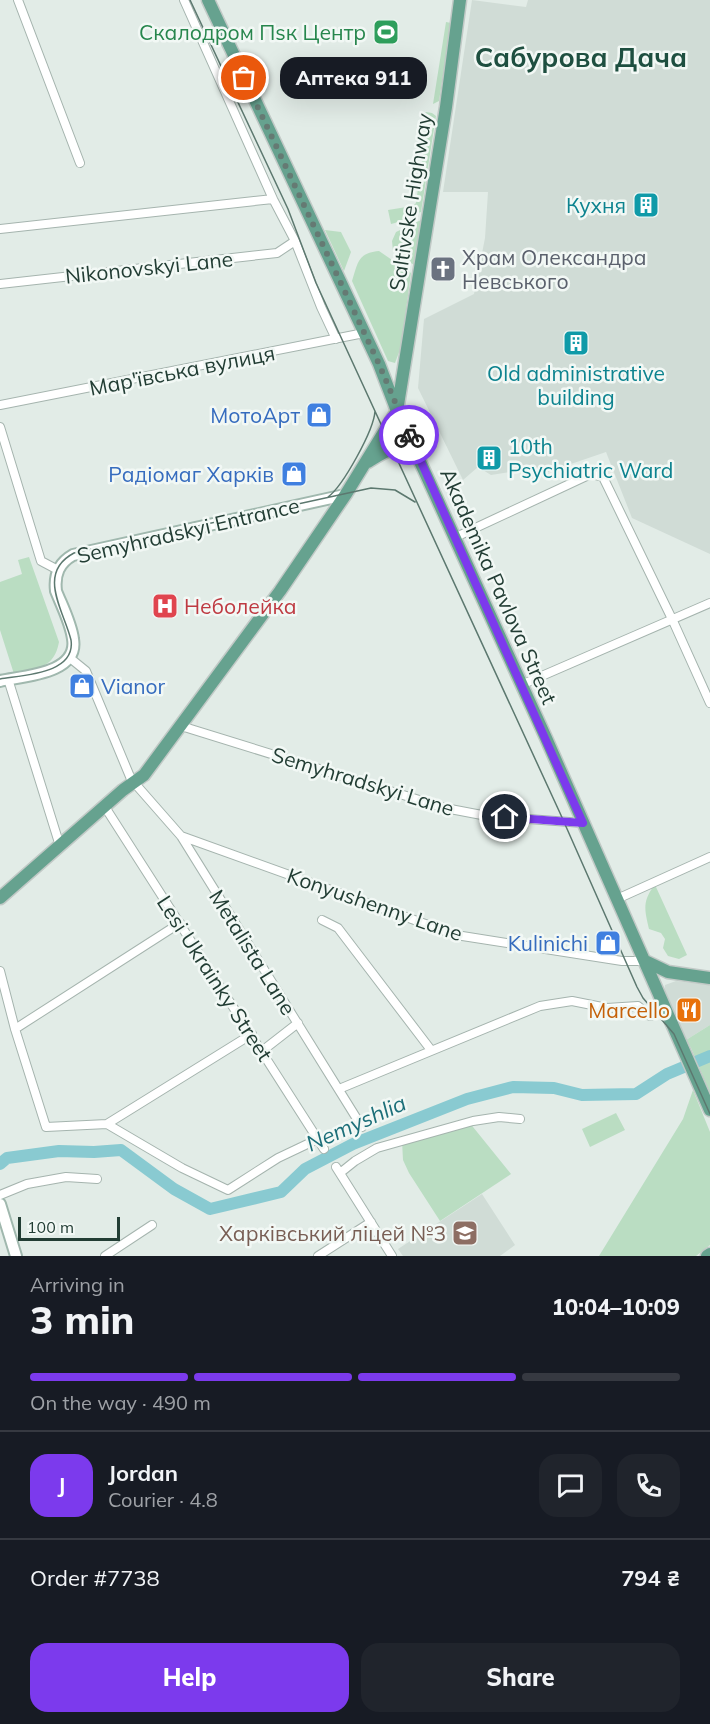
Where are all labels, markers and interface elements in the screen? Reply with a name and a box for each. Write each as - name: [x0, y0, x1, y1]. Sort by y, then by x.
- sports icon: Скалодром Пsк Центр: [371, 17, 401, 47]
- place label: Скалодром Пsк Центр: [139, 19, 366, 45]
- district label: Сабурова Дача: [475, 40, 687, 74]
- pin: [218, 52, 269, 103]
- callout: Аптека 911: [280, 57, 427, 99]
- icon: bag: [227, 61, 260, 94]
- text: Аптека 911: [296, 65, 411, 90]
- street label: Saltivske Highway: [383, 111, 437, 293]
- building icon: Кухня: [631, 190, 661, 220]
- place label: Кухня: [566, 192, 626, 218]
- place label: Храм Олександра Невського: [462, 244, 647, 294]
- street label: Nikonovskyi Lane: [64, 245, 234, 289]
- church icon: Храм Олександра Невського: [428, 254, 458, 284]
- building icon: Old administrative building: [561, 328, 591, 358]
- street label: Мар'ївська вулиця: [87, 339, 277, 401]
- place label: Old administrative building: [487, 360, 665, 410]
- shop icon: МотоАрт: [304, 400, 334, 430]
- place label: МотоАрт: [210, 402, 300, 428]
- courier: [379, 405, 439, 465]
- icon: bike: [393, 419, 426, 452]
- place label: 10th Psychiatric Ward: [508, 433, 673, 483]
- building icon: 10th Psychiatric Ward: [474, 443, 504, 473]
- shop icon: Радіомаг Харків: [279, 459, 309, 489]
- place label: Радіомаг Харків: [108, 461, 274, 487]
- street label: Akademika Pavlova Street: [435, 464, 563, 708]
- street label: Semyhradskyi Entrance: [74, 492, 302, 568]
- hospital icon: Неболейка: [150, 591, 180, 621]
- place label: Неболейка: [184, 593, 297, 619]
- shop icon: Vianor: [67, 671, 97, 701]
- place label: Vianor: [101, 673, 166, 699]
- street label: Semyhradskyi Lane: [269, 741, 457, 821]
- pin: [479, 791, 530, 842]
- icon: home: [488, 800, 521, 833]
- street label: Konyushenny Lane: [284, 862, 466, 946]
- street label: Metalista Lane: [204, 885, 302, 1019]
- street label: Lesi Ukrainky Street: [152, 890, 278, 1066]
- shop icon: Kulinichi: [593, 928, 623, 958]
- place label: Kulinichi: [508, 930, 588, 956]
- restaurant icon: Marcello: [674, 995, 704, 1025]
- place label: Marcello: [588, 997, 670, 1023]
- water label: Nemyshlia: [302, 1089, 410, 1157]
- scale bar: [18, 1214, 120, 1242]
- text: 100 m: [27, 1217, 74, 1237]
- school or university icon: Харківський ліцей №3: [450, 1218, 480, 1248]
- place label: Харківський ліцей №3: [219, 1220, 446, 1246]
- text: Arriving in: [30, 1272, 125, 1297]
- text: 10:04–10:09: [552, 1293, 680, 1321]
- text: 3 min: [30, 1295, 135, 1344]
- text: On the way · 490 m: [30, 1390, 211, 1415]
- button: chat: [539, 1454, 602, 1517]
- button: phone: [617, 1454, 680, 1517]
- text: Jordan: [108, 1459, 178, 1487]
- text: J: [58, 1471, 65, 1499]
- text: Courier · 4.8: [108, 1487, 218, 1512]
- text: Order #7738: [30, 1564, 160, 1592]
- text: 794 ₴: [621, 1564, 680, 1592]
- button: Help: [30, 1643, 349, 1712]
- button: Share: [361, 1643, 680, 1712]

